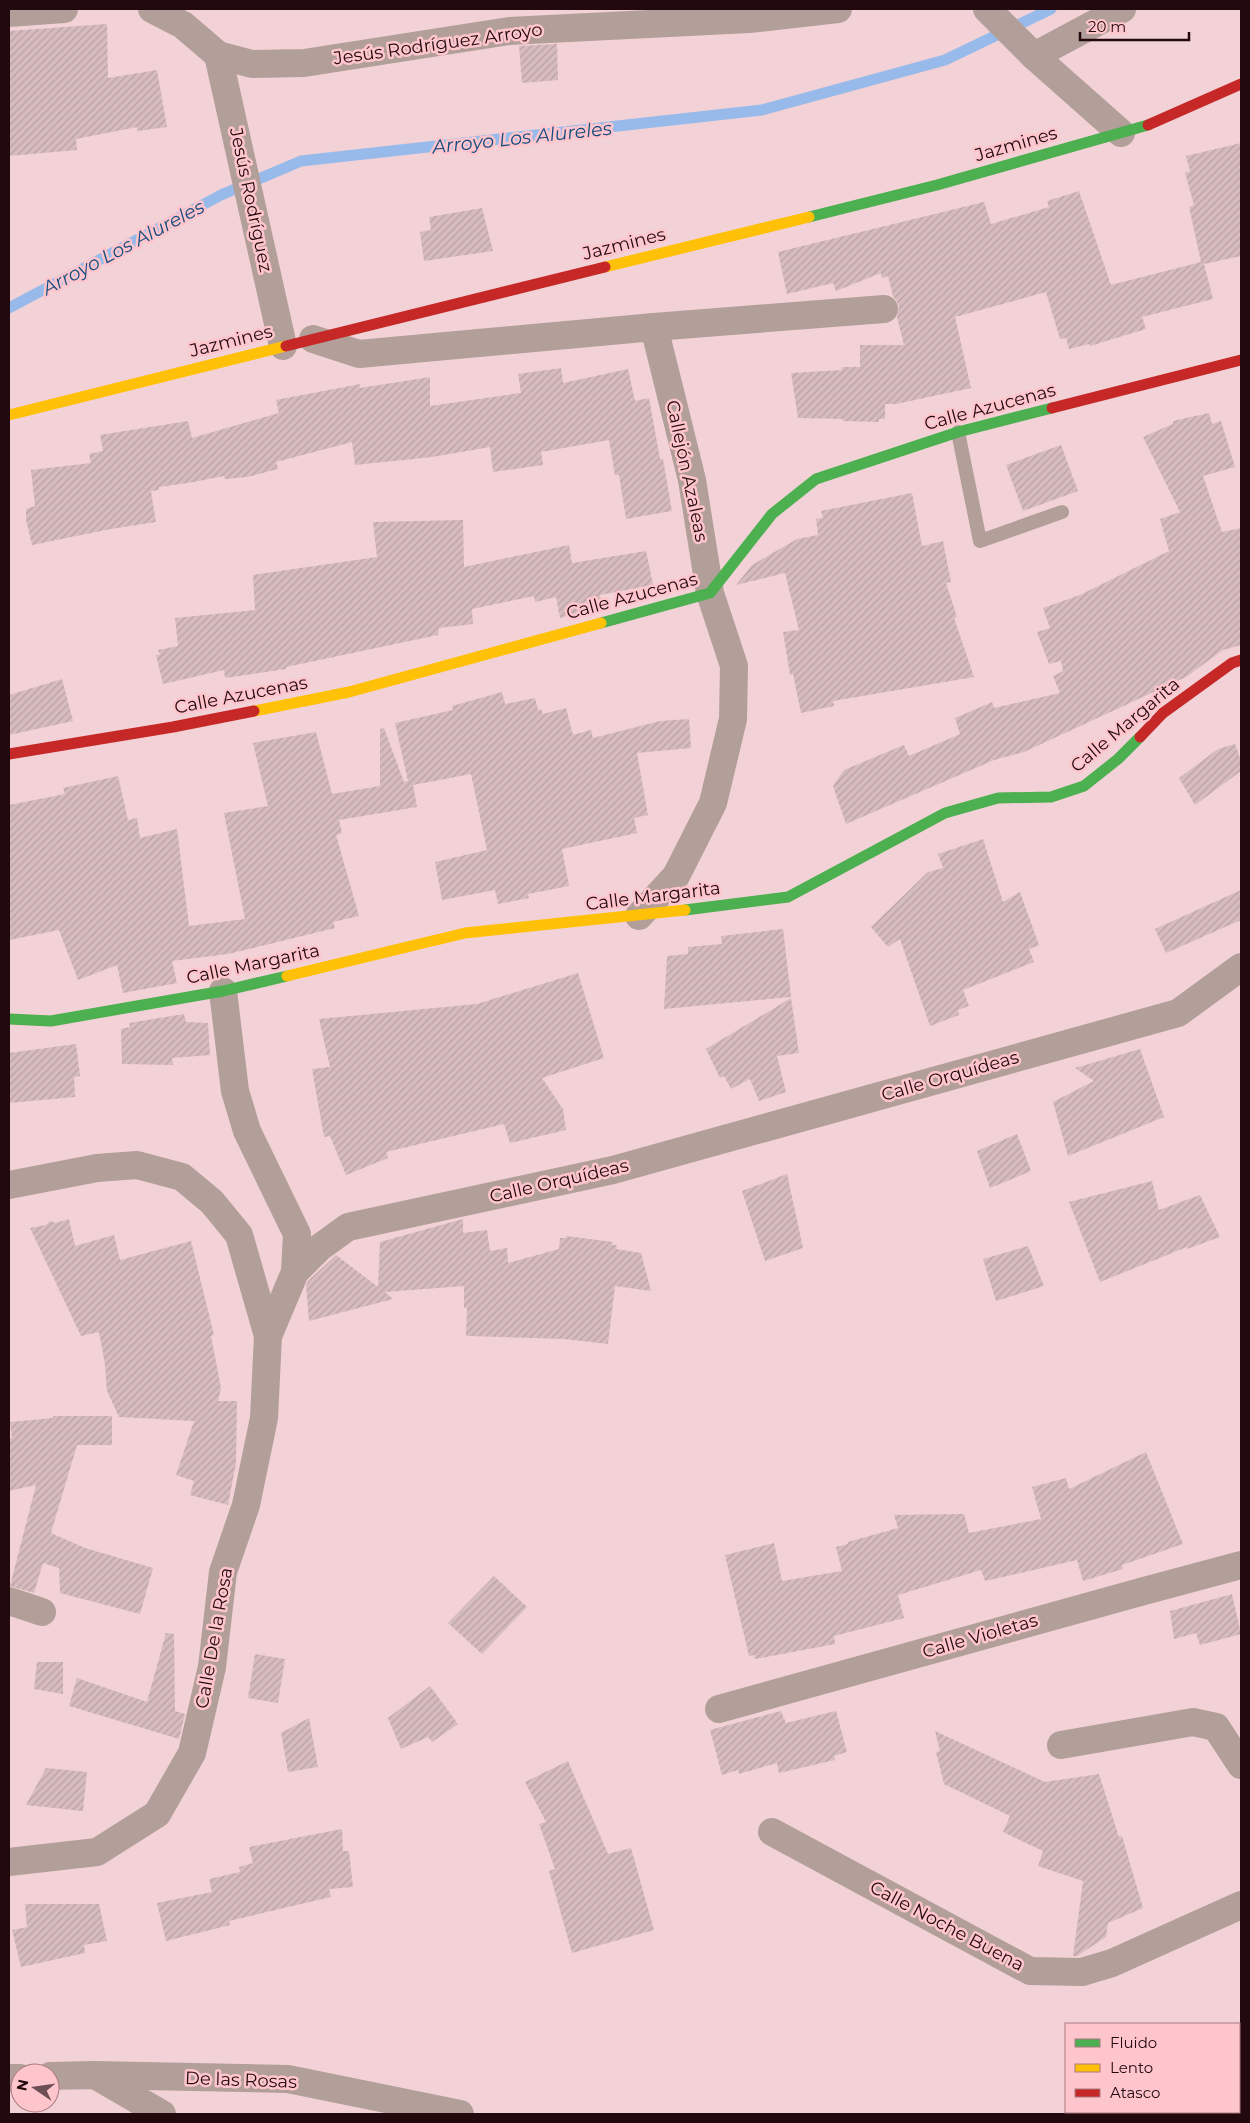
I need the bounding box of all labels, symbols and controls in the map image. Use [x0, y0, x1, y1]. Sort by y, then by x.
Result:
scale bar [1080, 10, 1189, 42]
text: 20 m [1088, 17, 1126, 36]
street label: Jesús Rodríguez Arroyo [331, 18, 544, 70]
water label: Arroyo Los Alureles [430, 117, 613, 158]
street label: Jazmines [971, 122, 1060, 167]
street label: Jesús Rodríguez [225, 125, 277, 274]
water label: Arroyo Los Alureles [37, 195, 208, 300]
street label: Jazmines [579, 223, 668, 265]
street label: Jazmines [186, 320, 275, 362]
street label: Calle Azucenas [922, 379, 1058, 435]
street label: Callejón Azaleas [661, 398, 713, 544]
street label: Calle Azucenas [564, 568, 700, 624]
street label: Calle Azucenas [173, 671, 310, 719]
street label: Calle Margarita [1066, 673, 1184, 777]
street label: Calle Margarita [584, 877, 722, 915]
street label: Calle Margarita [184, 939, 322, 989]
street label: Calle Orquídeas [879, 1046, 1021, 1106]
street label: Calle Orquídeas [487, 1154, 631, 1208]
street label: Calle De la Rosa [191, 1566, 237, 1710]
street label: Calle Violetas [920, 1609, 1040, 1663]
street label: Calle Noche Buena [866, 1876, 1028, 1976]
legend [1065, 2023, 1240, 2113]
text: Fluido [1110, 2033, 1157, 2052]
text: Lento [1110, 2058, 1153, 2077]
north arrow [10, 2063, 60, 2113]
street label: De las Rosas [185, 2067, 298, 2093]
text: N [12, 2078, 32, 2093]
text: Atasco [1110, 2083, 1160, 2102]

